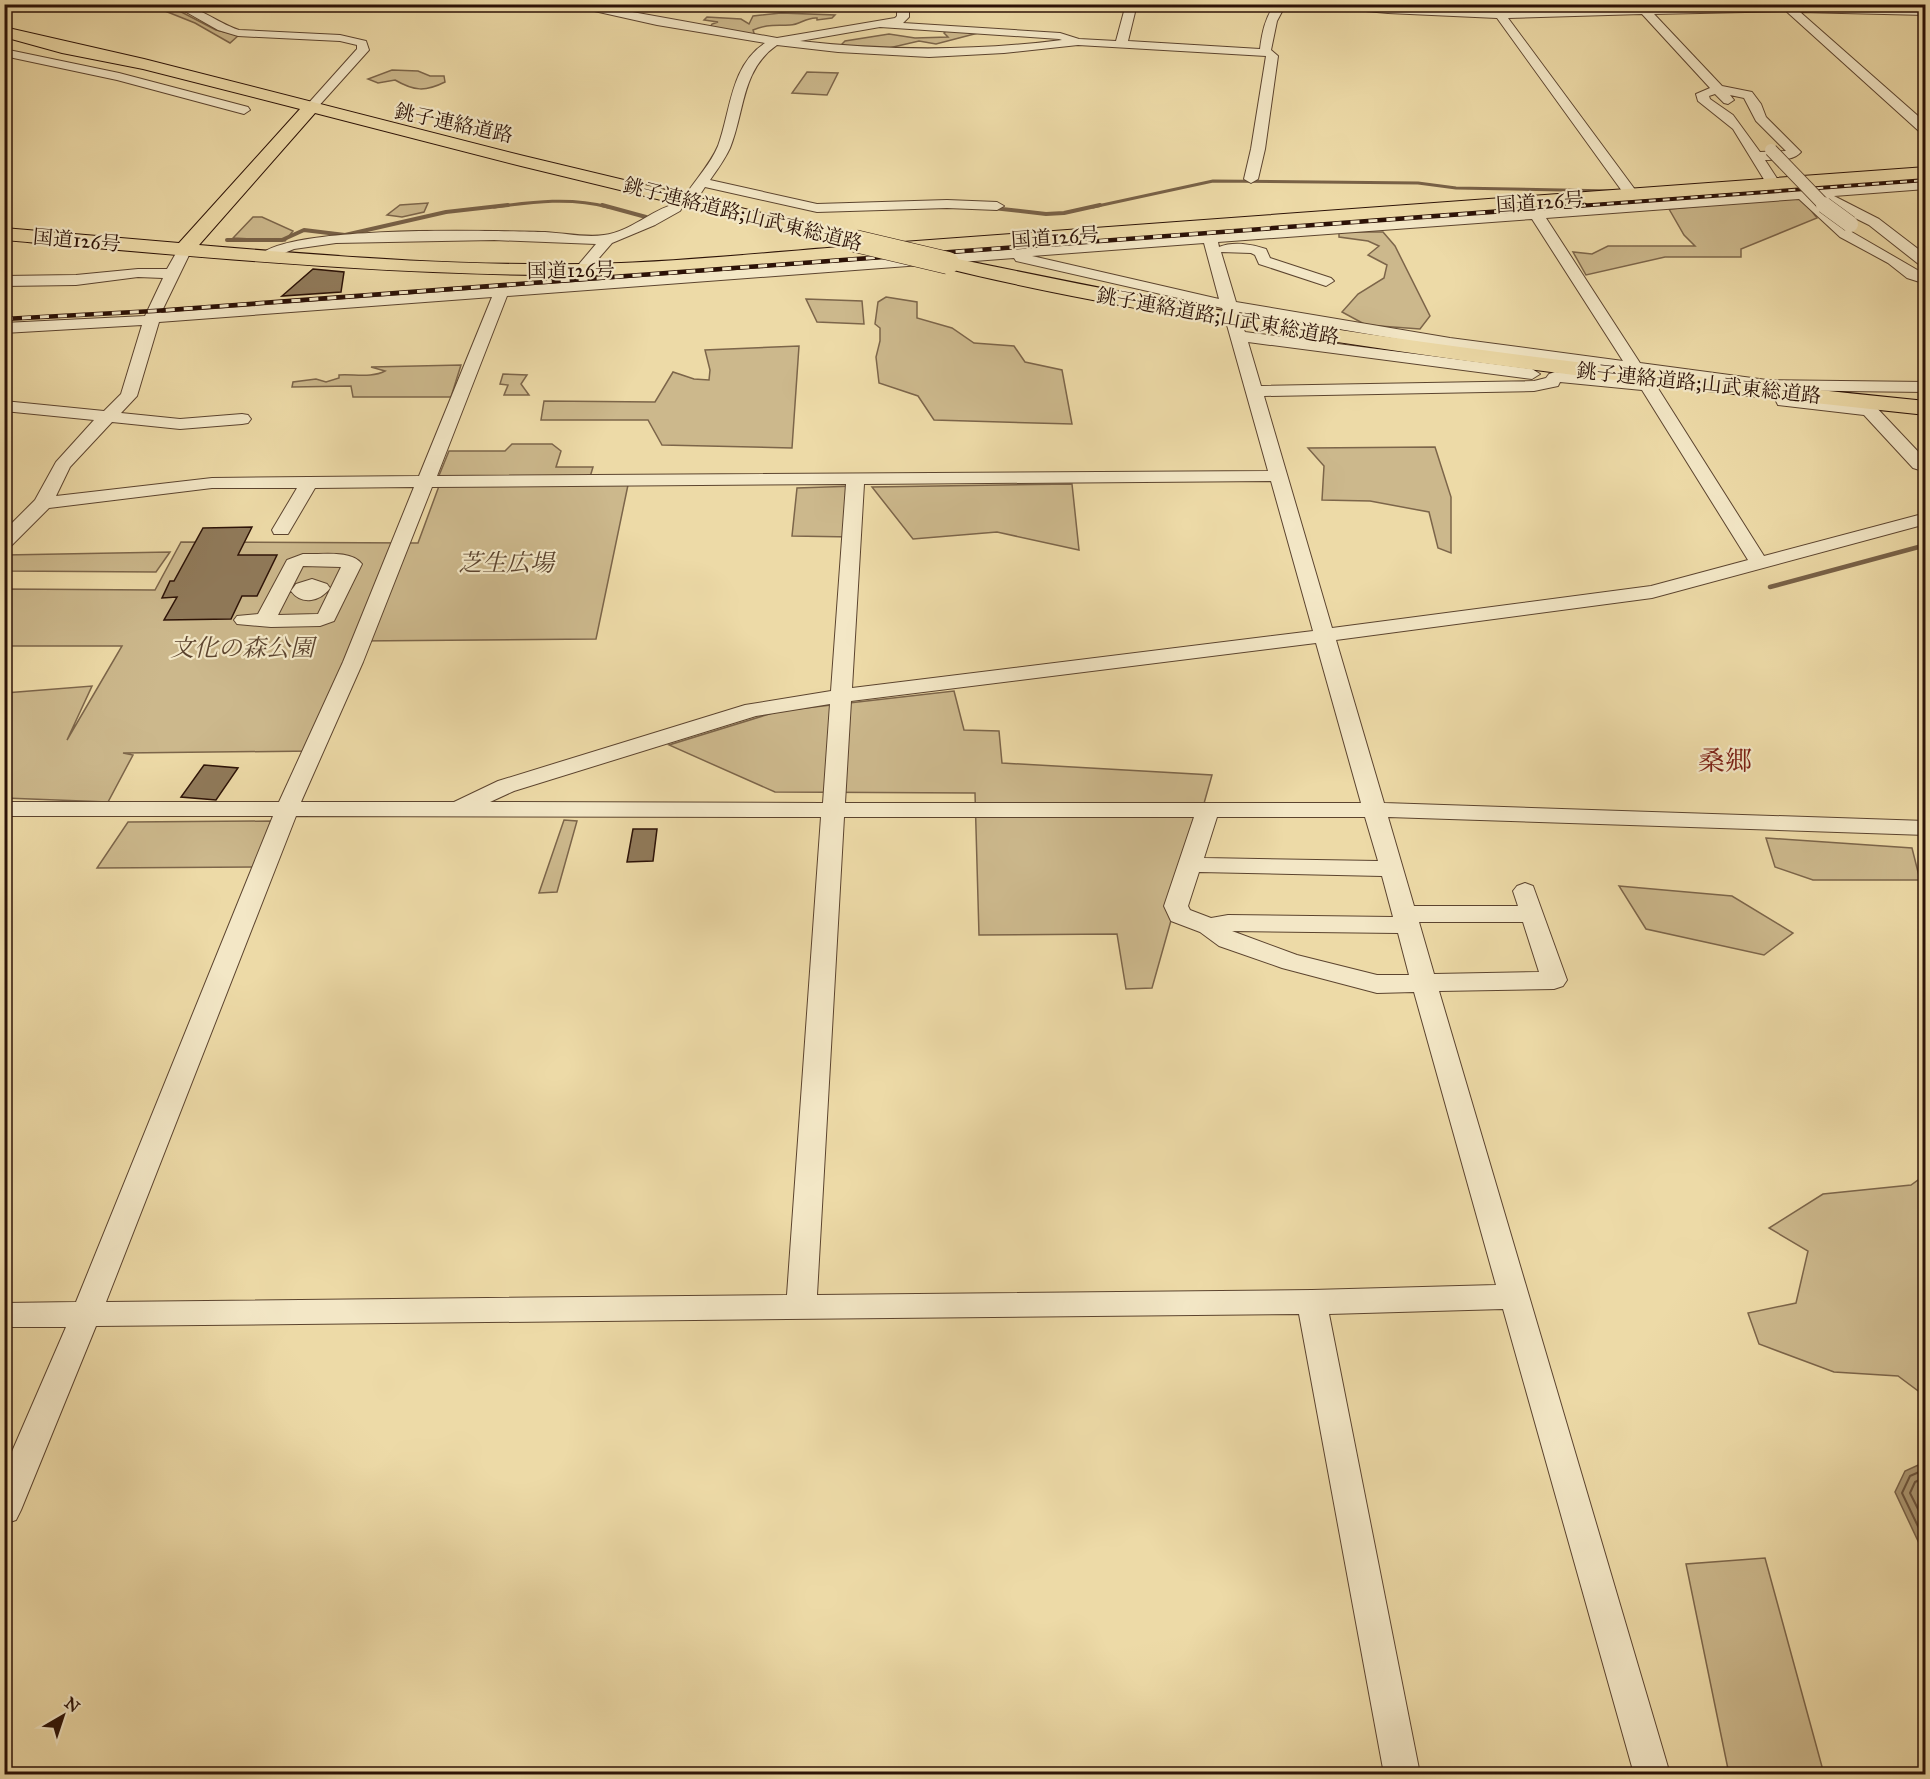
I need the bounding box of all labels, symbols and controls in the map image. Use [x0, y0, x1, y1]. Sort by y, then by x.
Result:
street label: 銚子連絡道路 [393, 99, 515, 147]
street label: 銚子連絡道路;山武東総道路 [621, 173, 865, 255]
street label: 国道126号 [1495, 187, 1585, 217]
street label: 国道126号 [1010, 222, 1100, 252]
street label: 国道126号 [32, 224, 122, 256]
street label: 国道126号 [527, 257, 615, 283]
street label: 銚子連絡道路;山武東総道路 [1095, 283, 1341, 349]
street label: 銚子連絡道路;山武東総道路 [1576, 358, 1822, 408]
park label: 芝生広場 [458, 548, 556, 578]
park label: 文化の森公園 [170, 633, 318, 663]
district label: 桑郷 [1698, 744, 1752, 777]
north arrow [33, 1686, 93, 1746]
text: N [61, 1693, 84, 1717]

